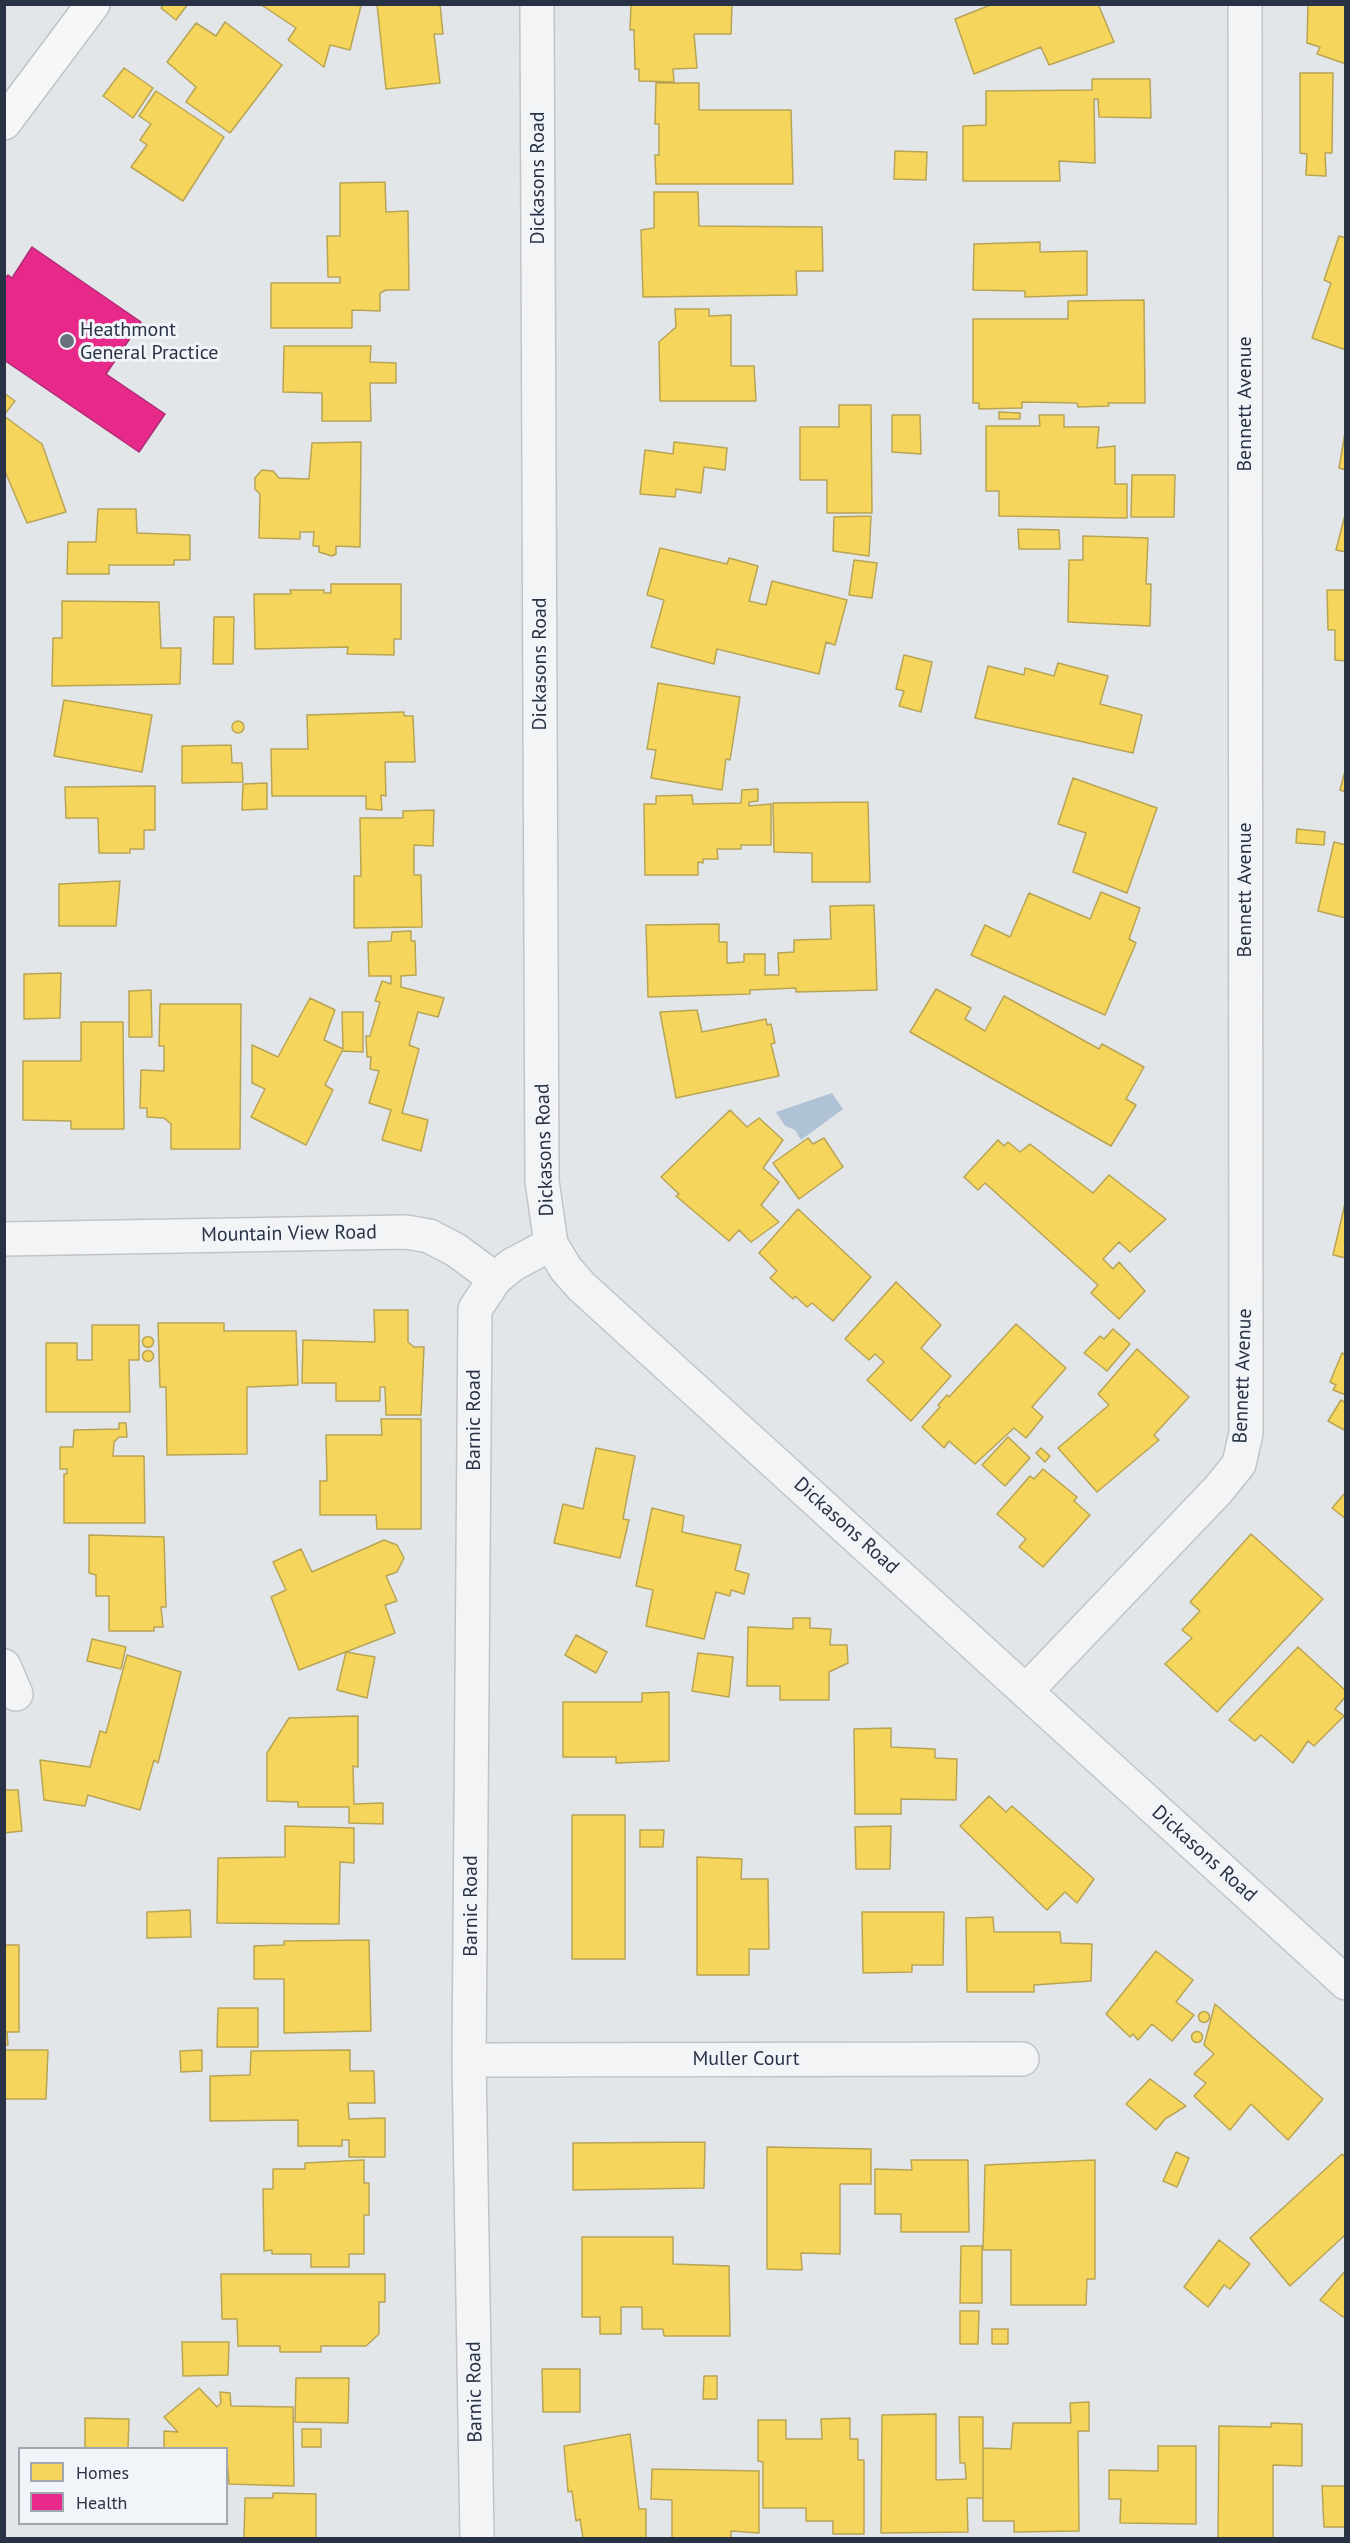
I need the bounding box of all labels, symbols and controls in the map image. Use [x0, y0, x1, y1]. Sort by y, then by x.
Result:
street label: Dickasons Road [526, 111, 550, 245]
place label: Heathmont General Practice [80, 318, 218, 365]
marker: Heathmont General Practice [58, 332, 76, 350]
street label: Bennett Avenue [1233, 336, 1257, 472]
street label: Dickasons Road [528, 597, 552, 731]
street label: Bennett Avenue [1233, 822, 1257, 958]
street label: Dickasons Road [531, 1083, 559, 1217]
street label: Mountain View Road [201, 1220, 377, 1248]
street label: Bennett Avenue [1229, 1308, 1257, 1444]
street label: Barnic Road [462, 1369, 486, 1471]
street label: Dickasons Road [788, 1473, 904, 1579]
street label: Dickasons Road [1146, 1801, 1262, 1907]
street label: Barnic Road [459, 1855, 483, 1957]
street label: Muller Court [693, 2047, 799, 2071]
street label: Barnic Road [462, 2341, 488, 2443]
legend [18, 2447, 228, 2525]
text: Homes [76, 2461, 129, 2484]
text: Health [76, 2491, 127, 2514]

